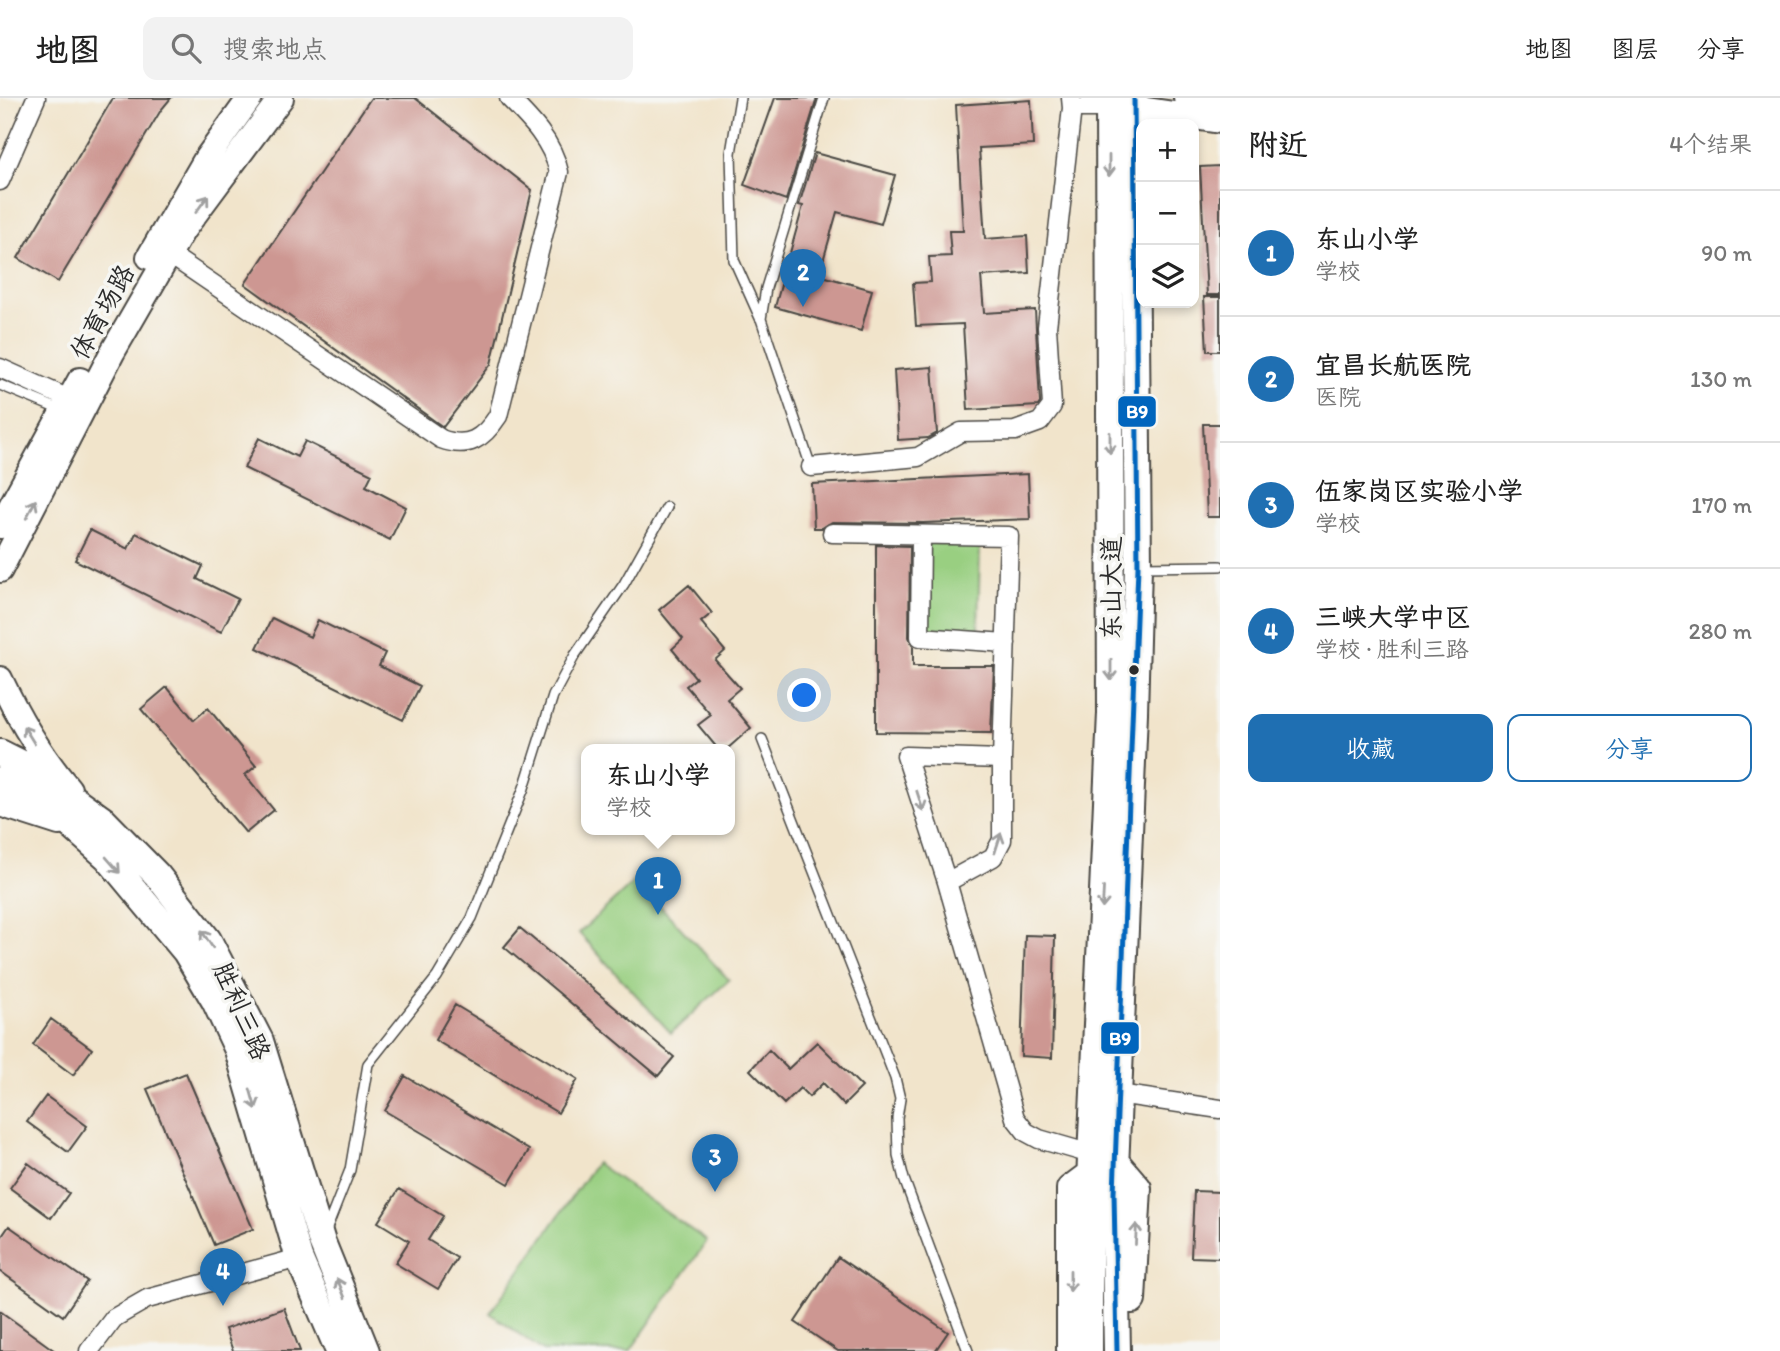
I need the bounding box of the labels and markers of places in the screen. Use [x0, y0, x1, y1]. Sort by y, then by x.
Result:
pin: 2 [780, 249, 826, 307]
unlabelled marker [1127, 663, 1141, 677]
pin: 1 [635, 857, 681, 915]
pin: 3 [692, 1134, 738, 1192]
pin: 4 [200, 1248, 246, 1306]

